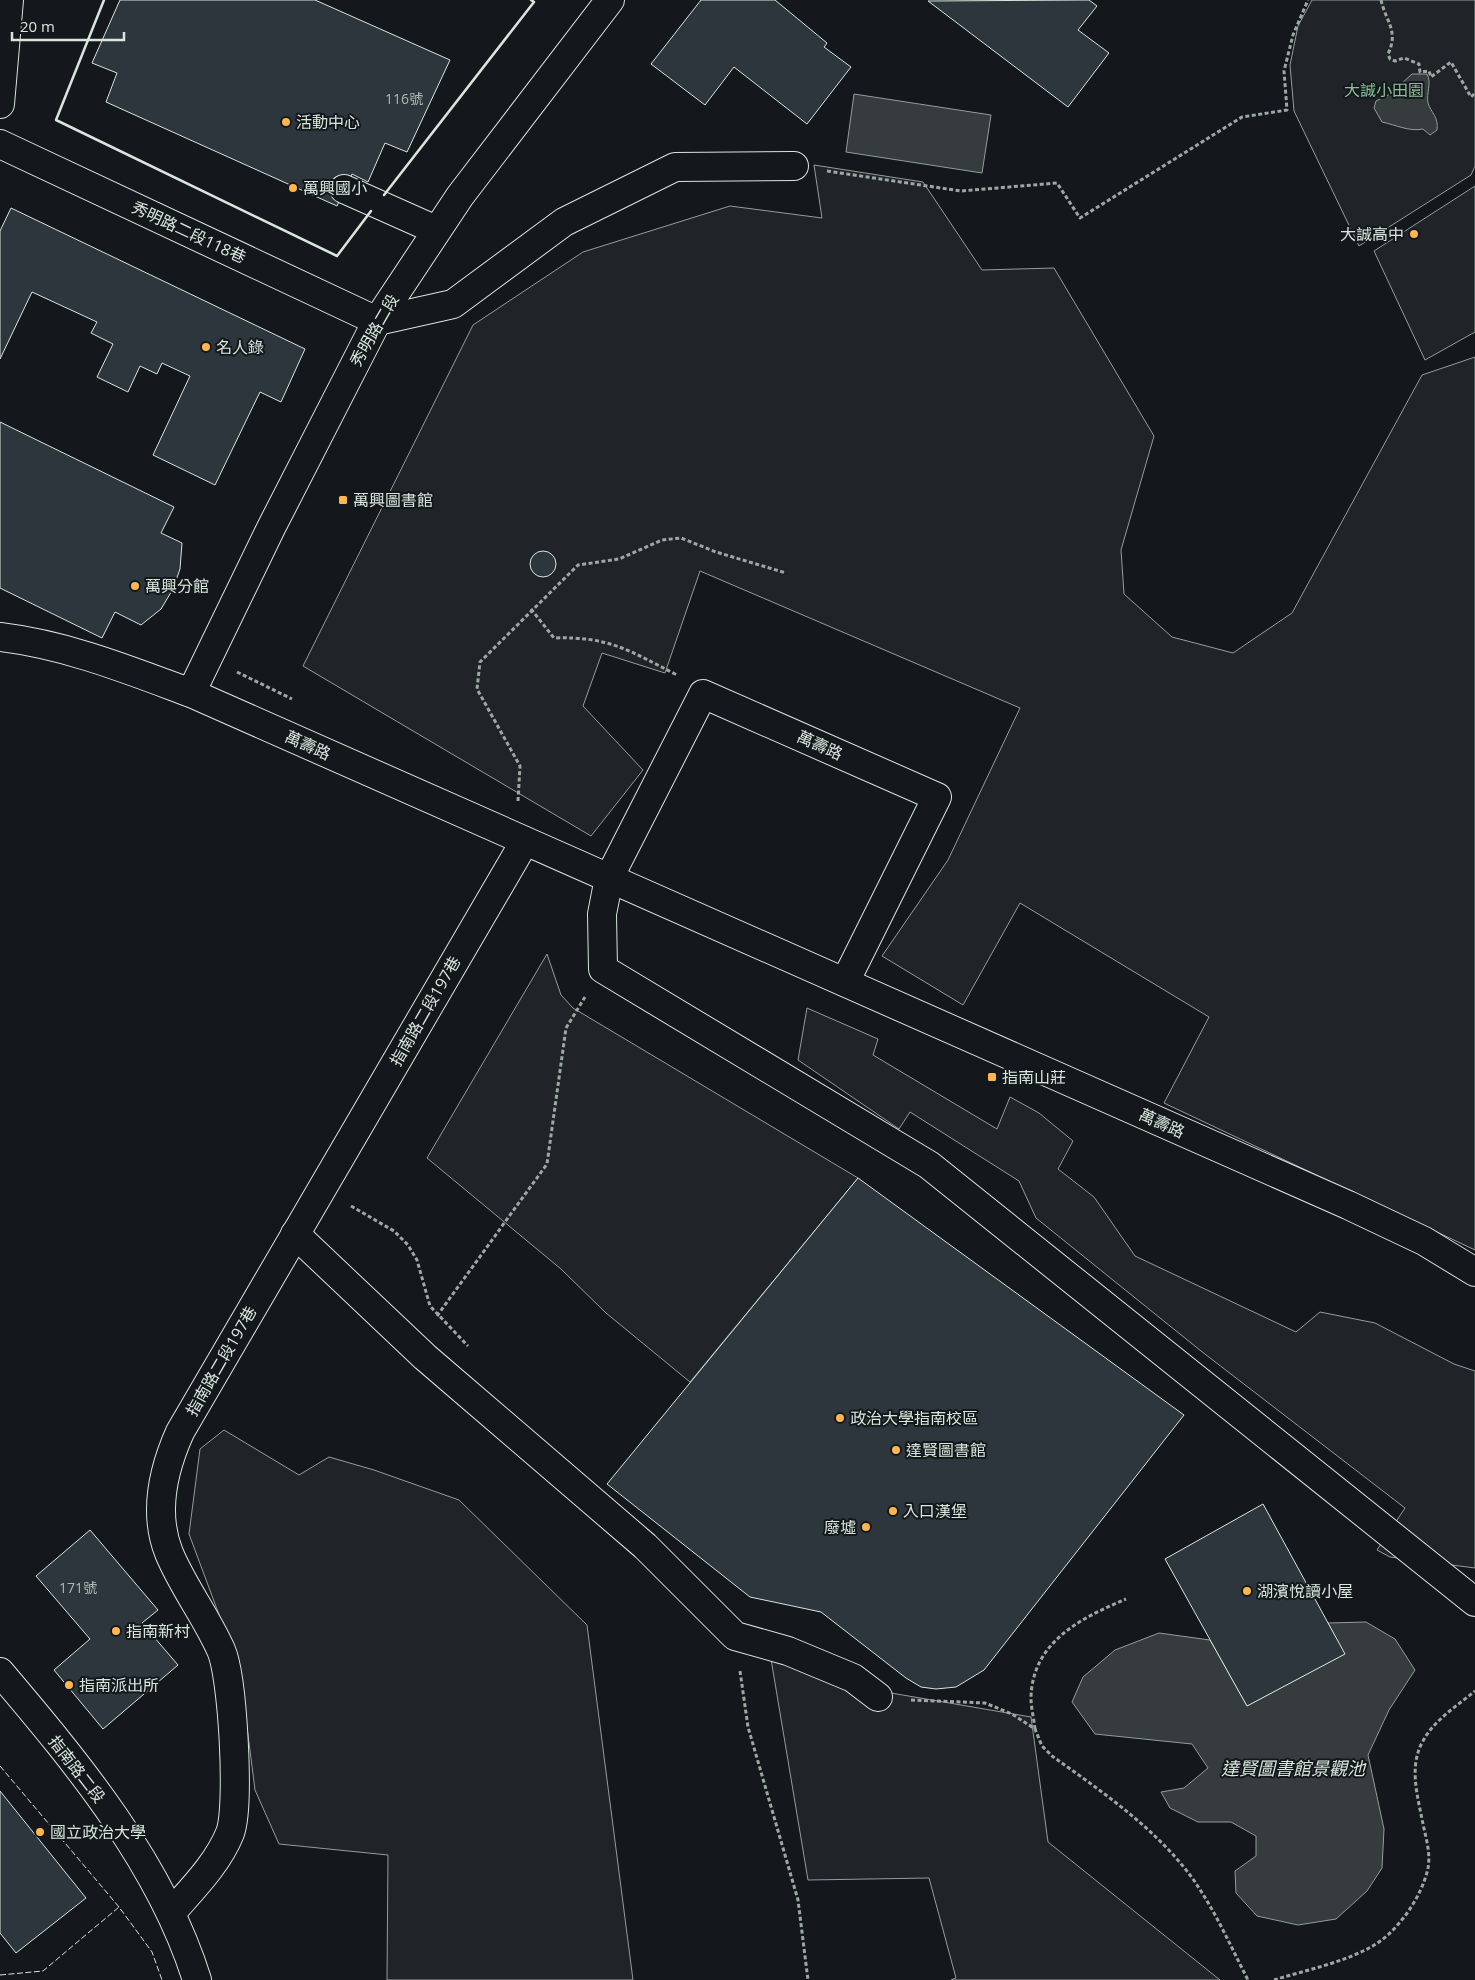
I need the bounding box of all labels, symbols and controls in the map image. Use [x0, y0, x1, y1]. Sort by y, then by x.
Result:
scale bar [12, 10, 125, 42]
text: 20 m [20, 16, 55, 36]
park label: 大誠小田園 [1344, 79, 1424, 101]
house number: 116號 [385, 89, 423, 108]
place label: 活動中心 [296, 111, 360, 133]
marker: 活動中心 [280, 116, 292, 128]
place label: 萬興國小 [303, 177, 367, 199]
marker: 萬興國小 [287, 182, 299, 194]
street label: 秀明路二段118巷 [128, 196, 250, 268]
place label: 大誠高中 [1340, 223, 1404, 245]
marker: 大誠高中 [1408, 228, 1420, 240]
street label: 秀明路二段 [344, 290, 404, 370]
place label: 名人錄 [216, 336, 264, 358]
marker: 名人錄 [200, 341, 212, 353]
place label: 萬興圖書館 [353, 489, 433, 511]
marker: 萬興圖書館 [337, 494, 349, 506]
place label: 萬興分館 [145, 575, 209, 597]
marker: 萬興分館 [129, 580, 141, 592]
street label: 萬壽路 [282, 725, 334, 765]
street label: 萬壽路 [794, 725, 846, 765]
street label: 指南路二段197巷 [385, 952, 465, 1070]
place label: 指南山莊 [1002, 1066, 1066, 1088]
marker: 指南山莊 [986, 1071, 998, 1083]
street label: 萬壽路 [1136, 1103, 1188, 1143]
street label: 指南路二段197巷 [181, 1302, 261, 1420]
place label: 政治大學指南校區 [850, 1407, 978, 1429]
marker: 政治大學指南校區 [834, 1412, 846, 1424]
place label: 達賢圖書館 [906, 1439, 986, 1461]
marker: 達賢圖書館 [890, 1444, 902, 1456]
place label: 入口漢堡 [903, 1500, 967, 1522]
marker: 入口漢堡 [887, 1505, 899, 1517]
place label: 廢墟 [824, 1516, 856, 1538]
marker: 廢墟 [860, 1521, 872, 1533]
house number: 171號 [59, 1578, 97, 1597]
place label: 湖濱悅讀小屋 [1257, 1580, 1353, 1602]
marker: 湖濱悅讀小屋 [1241, 1585, 1253, 1597]
place label: 指南新村 [126, 1620, 190, 1642]
marker: 指南新村 [110, 1625, 122, 1637]
place label: 指南派出所 [79, 1674, 159, 1696]
marker: 指南派出所 [63, 1679, 75, 1691]
street label: 指南路二段 [44, 1731, 110, 1807]
water label: 達賢圖書館景觀池 [1221, 1756, 1367, 1780]
place label: 國立政治大學 [50, 1821, 146, 1843]
marker: 國立政治大學 [34, 1826, 46, 1838]

